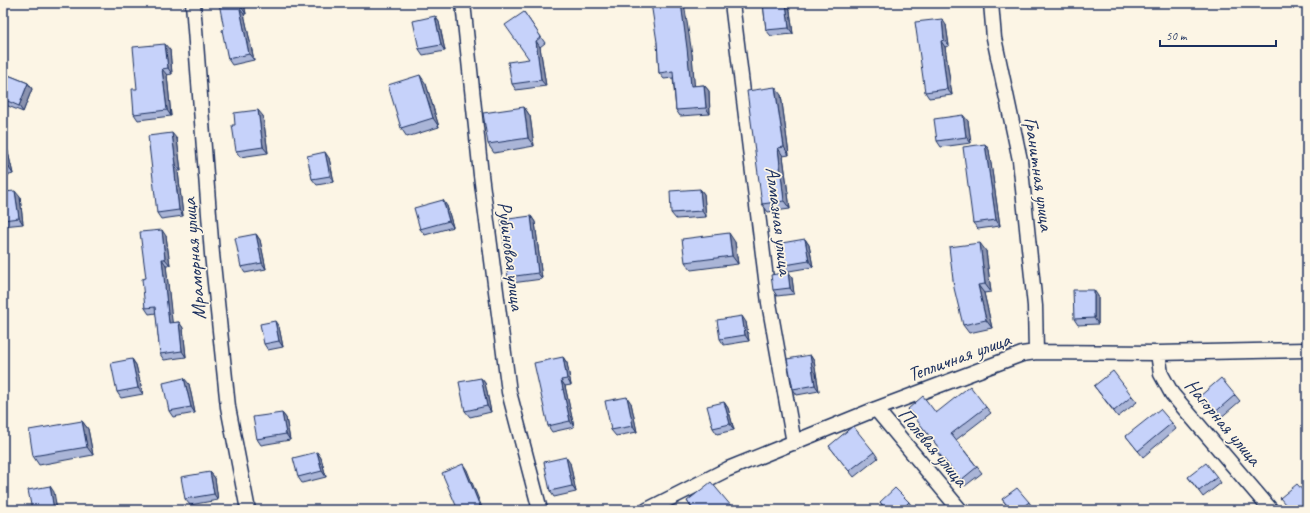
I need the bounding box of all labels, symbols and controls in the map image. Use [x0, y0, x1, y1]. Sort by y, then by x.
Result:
scale bar [1160, 22, 1276, 48]
text: 50 m [1166, 28, 1188, 44]
street label: Гранитная улица [1019, 115, 1060, 234]
street label: Алмазная улица [760, 166, 798, 278]
street label: Мраморная улица [176, 196, 212, 321]
street label: Рубиновая улица [492, 200, 530, 314]
street label: Тепличная улица [904, 326, 1015, 387]
street label: Нагорная улица [1179, 373, 1268, 472]
street label: Полевая улица [893, 402, 974, 493]

